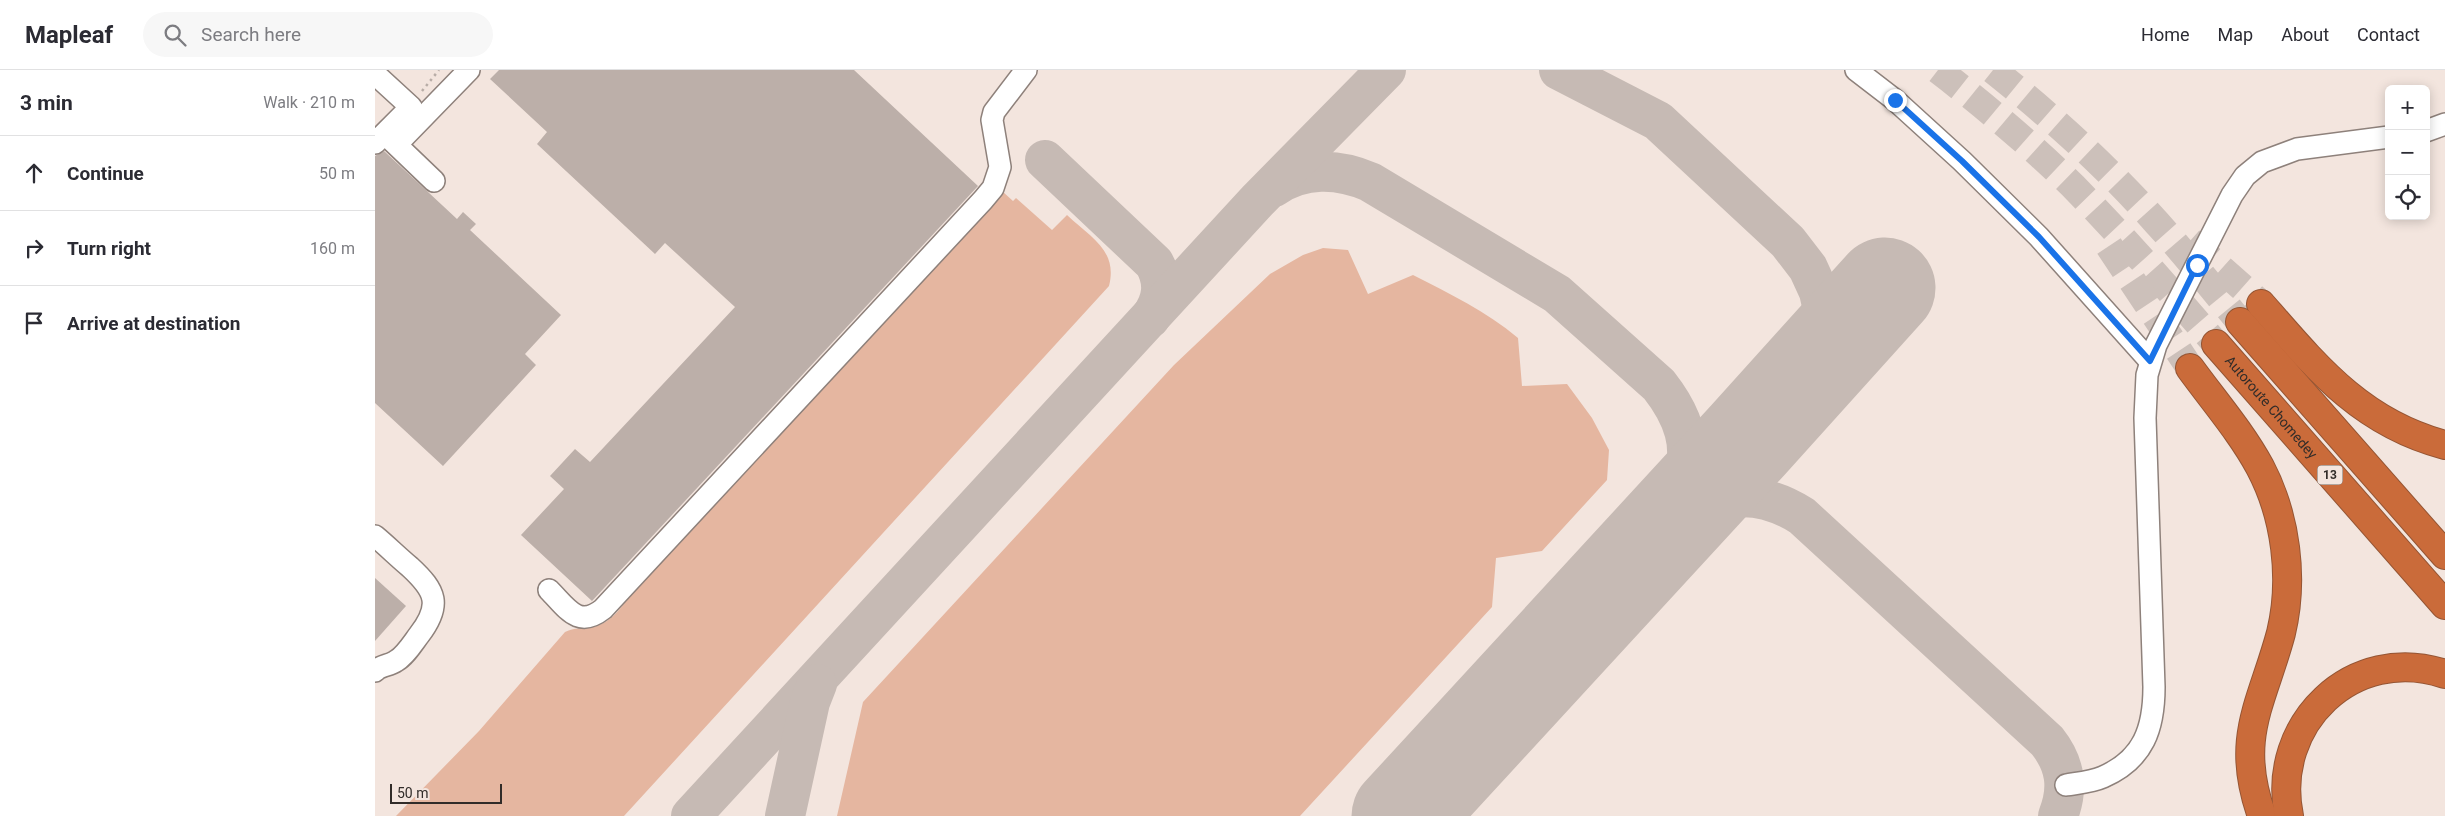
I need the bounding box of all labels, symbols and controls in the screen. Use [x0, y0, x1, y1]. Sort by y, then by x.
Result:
search box [143, 12, 493, 57]
text: Mapleaf [25, 21, 113, 49]
icon: search [161, 21, 189, 49]
text: Search here [201, 23, 301, 46]
text: Home [2141, 24, 2190, 45]
text: Map [2218, 24, 2253, 45]
text: About [2281, 24, 2329, 45]
text: Contact [2357, 24, 2420, 45]
map controls [2385, 85, 2430, 220]
button: + [2385, 85, 2430, 130]
route end [1884, 89, 1907, 112]
text: 3 min [20, 91, 73, 115]
text: Walk · 210 m [263, 93, 355, 112]
button: − [2385, 130, 2430, 175]
icon: ahead [20, 159, 48, 187]
text: Continue [67, 162, 144, 185]
text: 50 m [319, 164, 355, 183]
button: locate [2385, 175, 2430, 220]
icon: right [20, 234, 48, 262]
text: Turn right [67, 237, 151, 260]
text: 160 m [310, 239, 355, 258]
route start [2186, 254, 2209, 277]
icon: arrive [20, 309, 48, 337]
text: Arrive at destination [67, 312, 240, 335]
street label: Autoroute Chomedey [2222, 352, 2321, 462]
road number: 13 [2317, 466, 2343, 484]
scale bar [390, 781, 503, 804]
text: 50 m [397, 785, 429, 801]

